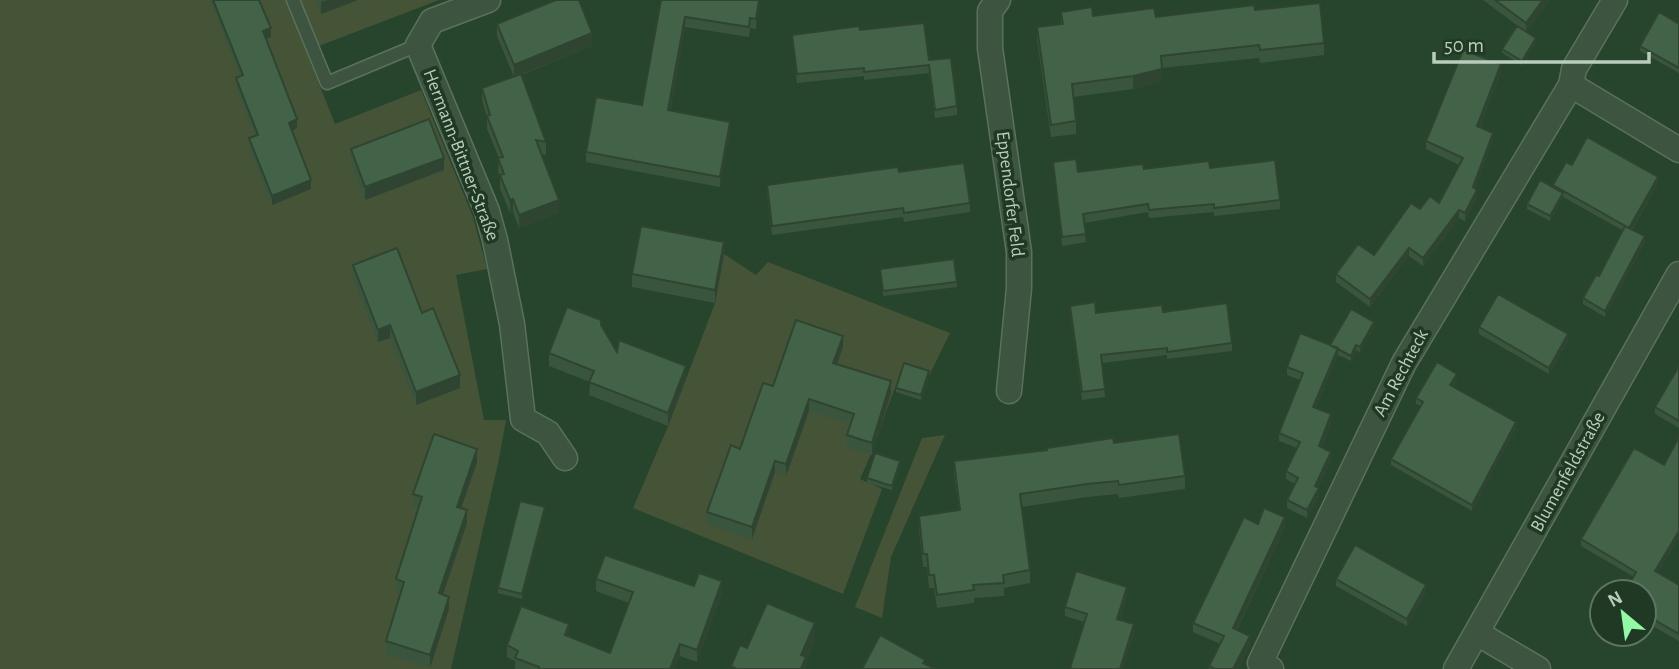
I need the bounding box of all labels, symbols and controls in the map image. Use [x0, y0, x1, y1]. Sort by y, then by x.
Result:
scale bar [1434, 21, 1649, 65]
text: 50 m [1444, 35, 1484, 56]
street label: Hermann-Bittner-Straße [420, 67, 502, 243]
street label: Eppendorfer Feld [993, 130, 1027, 258]
street label: Am Rechteck [1370, 326, 1432, 420]
street label: Blumenfeldstraße [1527, 409, 1609, 535]
north arrow [1588, 578, 1658, 648]
text: N [1605, 588, 1626, 611]

